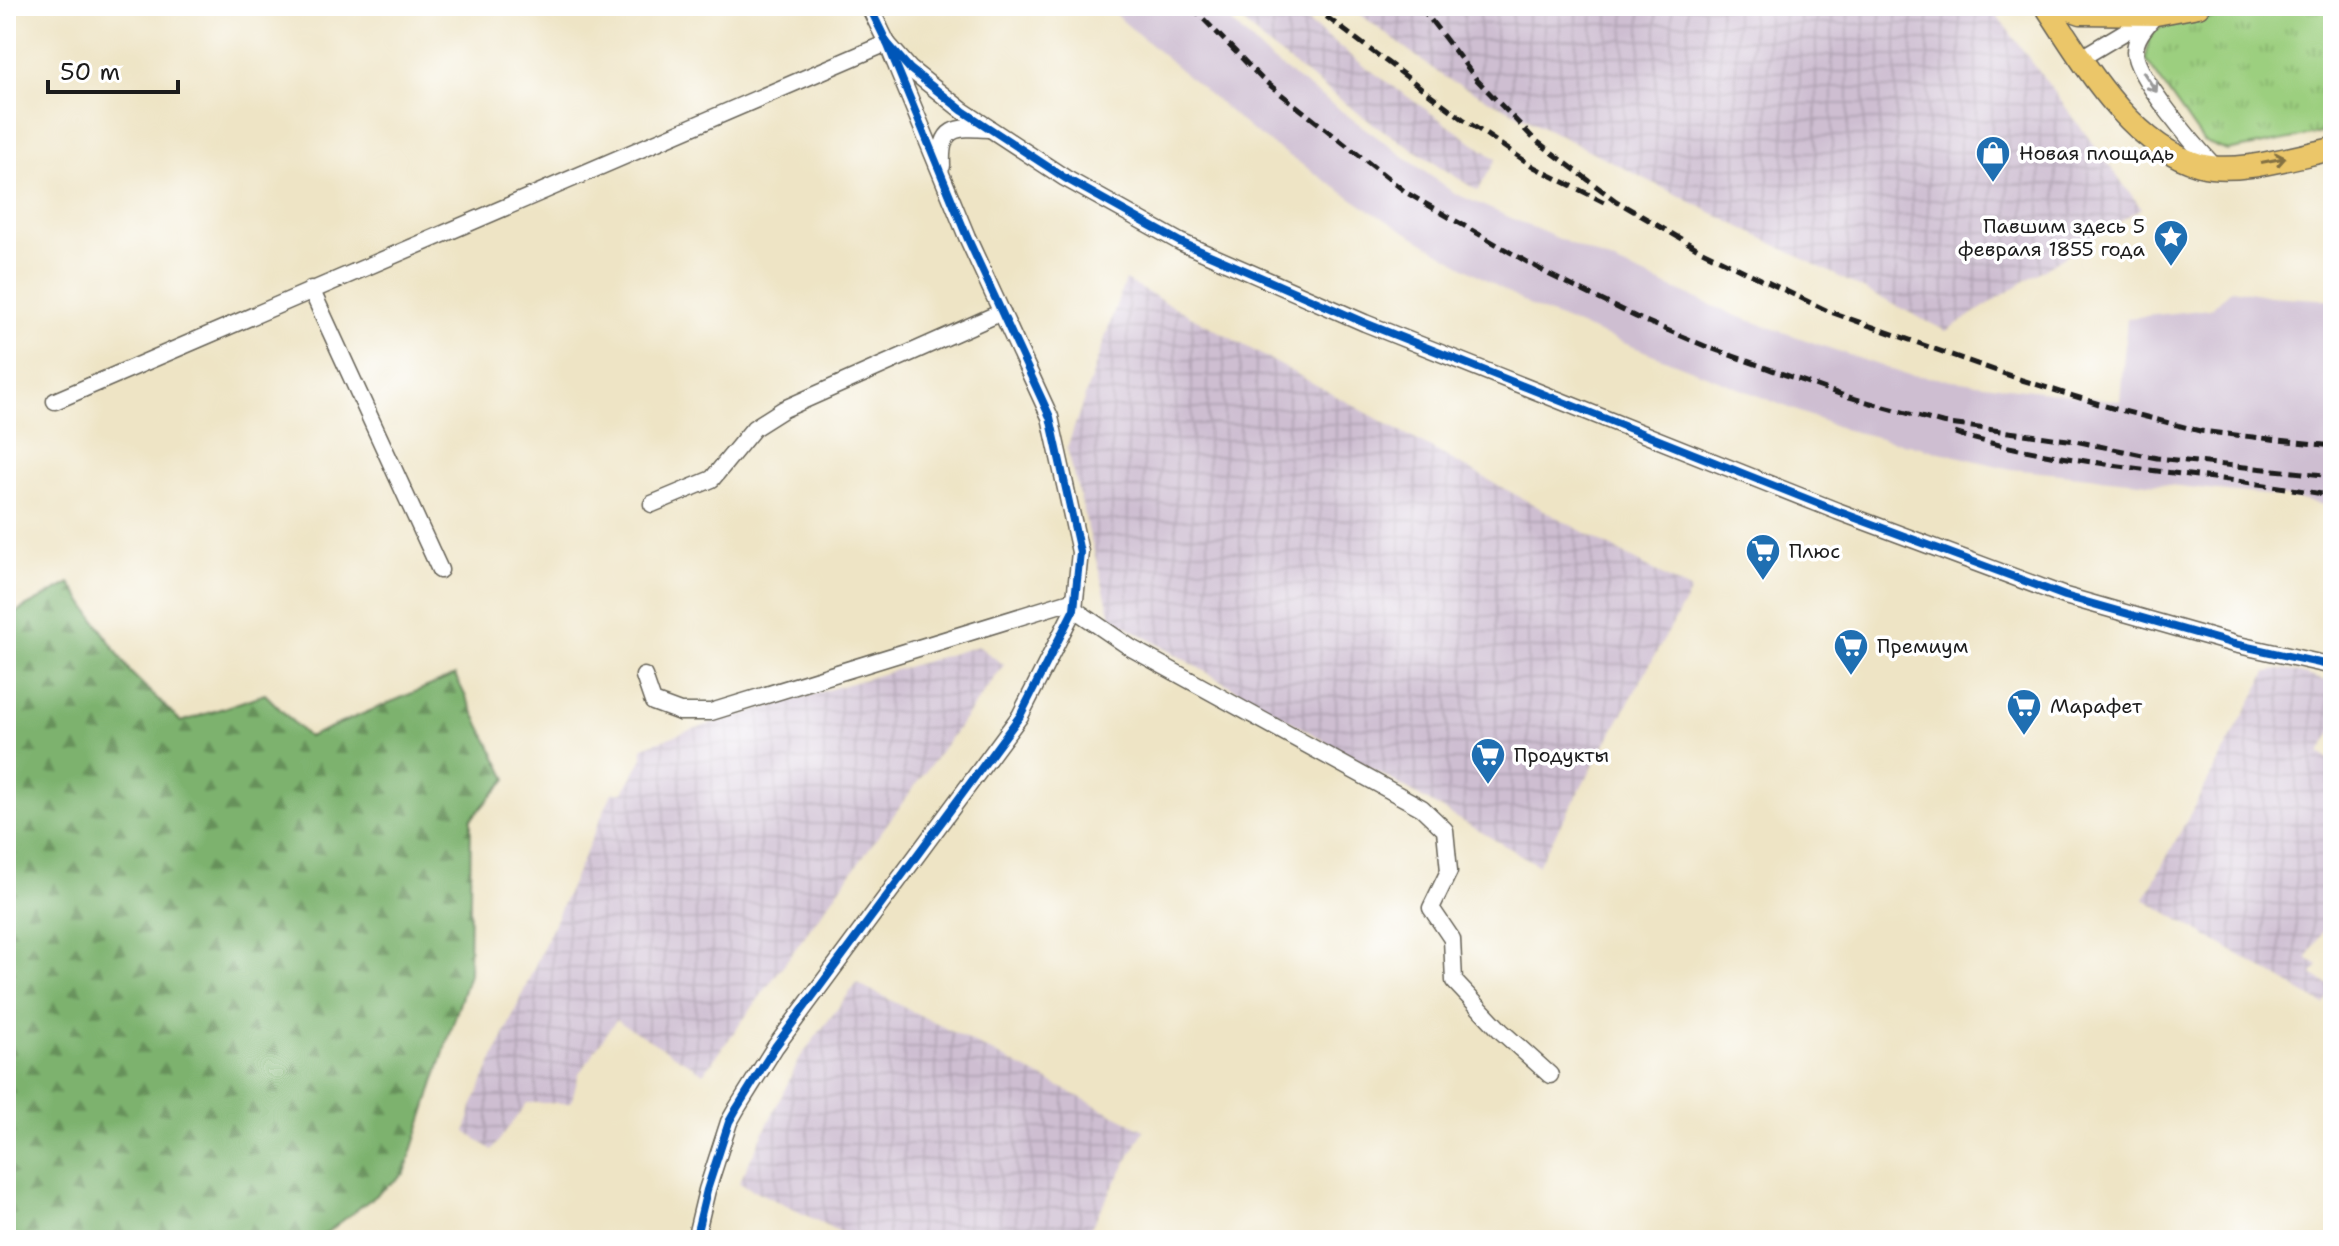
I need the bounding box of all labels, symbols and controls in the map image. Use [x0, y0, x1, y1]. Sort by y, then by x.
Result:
scale bar [48, 44, 178, 94]
text: 50 m [60, 56, 120, 88]
one-way arrow [2142, 70, 2158, 92]
shop icon: Новая площадь [1974, 134, 2012, 184]
place label: Новая площадь [2019, 140, 2174, 166]
one-way arrow [2260, 152, 2286, 167]
place label: Павшим здесь 5 февраля 1855 года [1958, 213, 2146, 262]
place icon: Павшим здесь 5 февраля 1855 года [2152, 218, 2190, 268]
supermarket icon: Плюс [1744, 532, 1782, 582]
place label: Плюс [1789, 538, 1840, 564]
supermarket icon: Премиум [1832, 627, 1870, 677]
place label: Премиум [1877, 633, 1968, 659]
supermarket icon: Марафет [2005, 687, 2043, 737]
place label: Марафет [2050, 693, 2143, 719]
supermarket icon: Продукты [1469, 736, 1507, 786]
place label: Продукты [1514, 742, 1609, 768]

